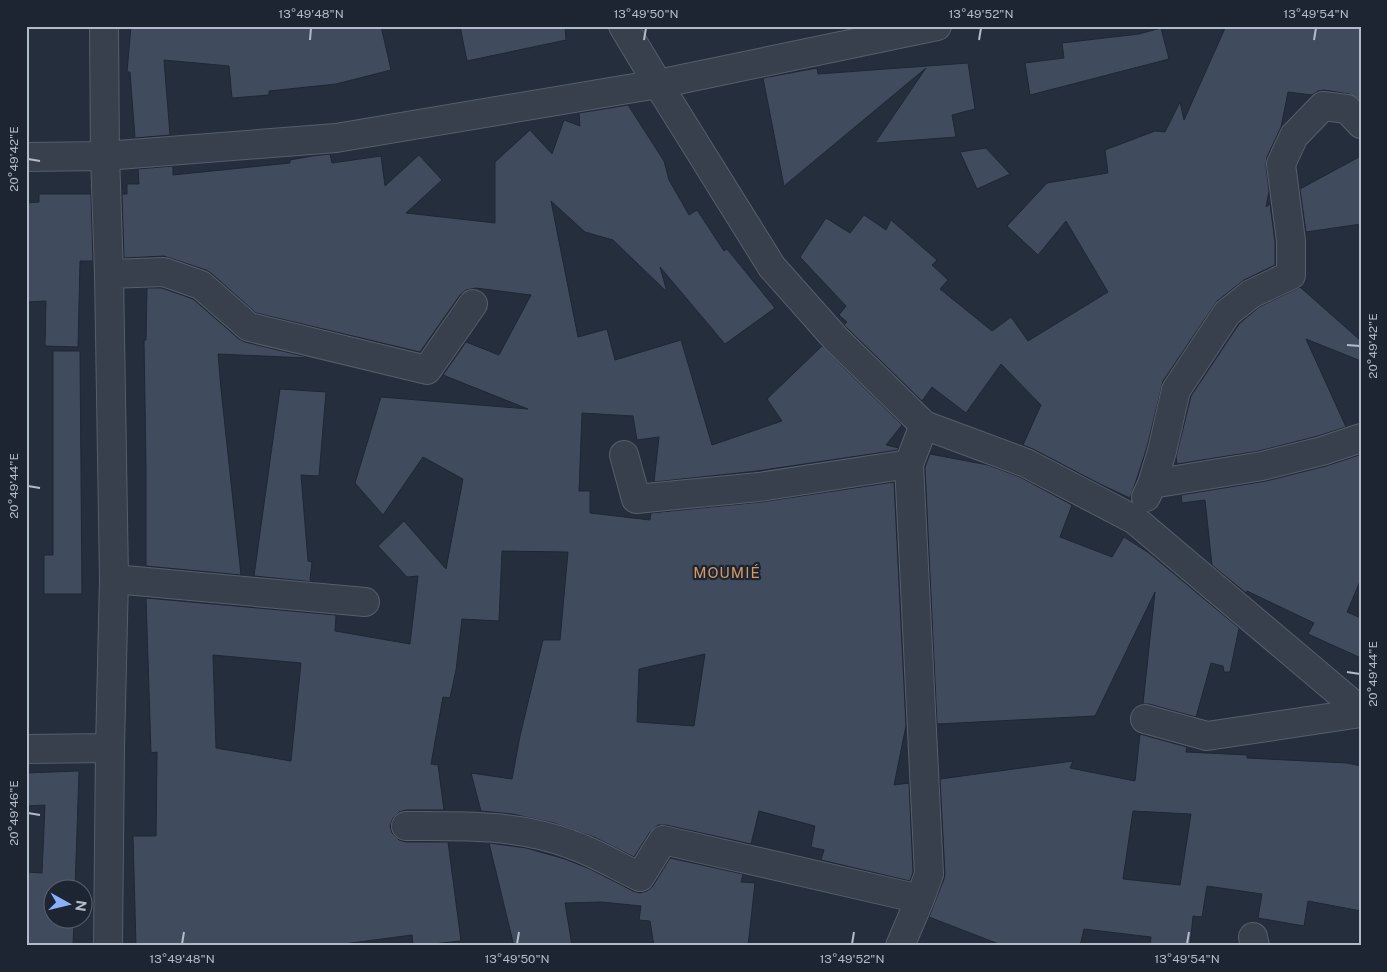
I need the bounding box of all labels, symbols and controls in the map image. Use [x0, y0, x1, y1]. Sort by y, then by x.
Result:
text: 13°49'48"N [278, 7, 344, 21]
text: 13°49'50"N [613, 7, 679, 21]
text: 13°49'52"N [948, 7, 1014, 21]
text: 13°49'54"N [1283, 7, 1349, 21]
text: 20°49'42"E [7, 126, 21, 192]
text: 20°49'42"E [1366, 313, 1380, 379]
text: 20°49'44"E [7, 453, 21, 519]
district label: MOUMIÉ [693, 564, 761, 581]
text: 20°49'44"E [1366, 641, 1380, 707]
text: 20°49'46"E [7, 780, 21, 846]
north arrow [42, 880, 92, 930]
text: N [72, 899, 90, 912]
text: 13°49'48"N [149, 952, 215, 966]
text: 13°49'50"N [484, 952, 550, 966]
text: 13°49'52"N [819, 952, 885, 966]
text: 13°49'54"N [1154, 952, 1220, 966]

